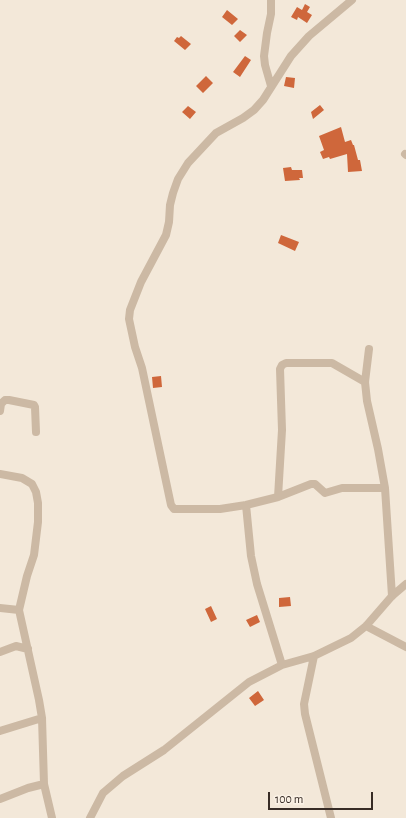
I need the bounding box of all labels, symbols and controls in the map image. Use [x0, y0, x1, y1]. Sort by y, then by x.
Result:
scale bar [270, 784, 375, 810]
text: 100 m [275, 793, 303, 805]

